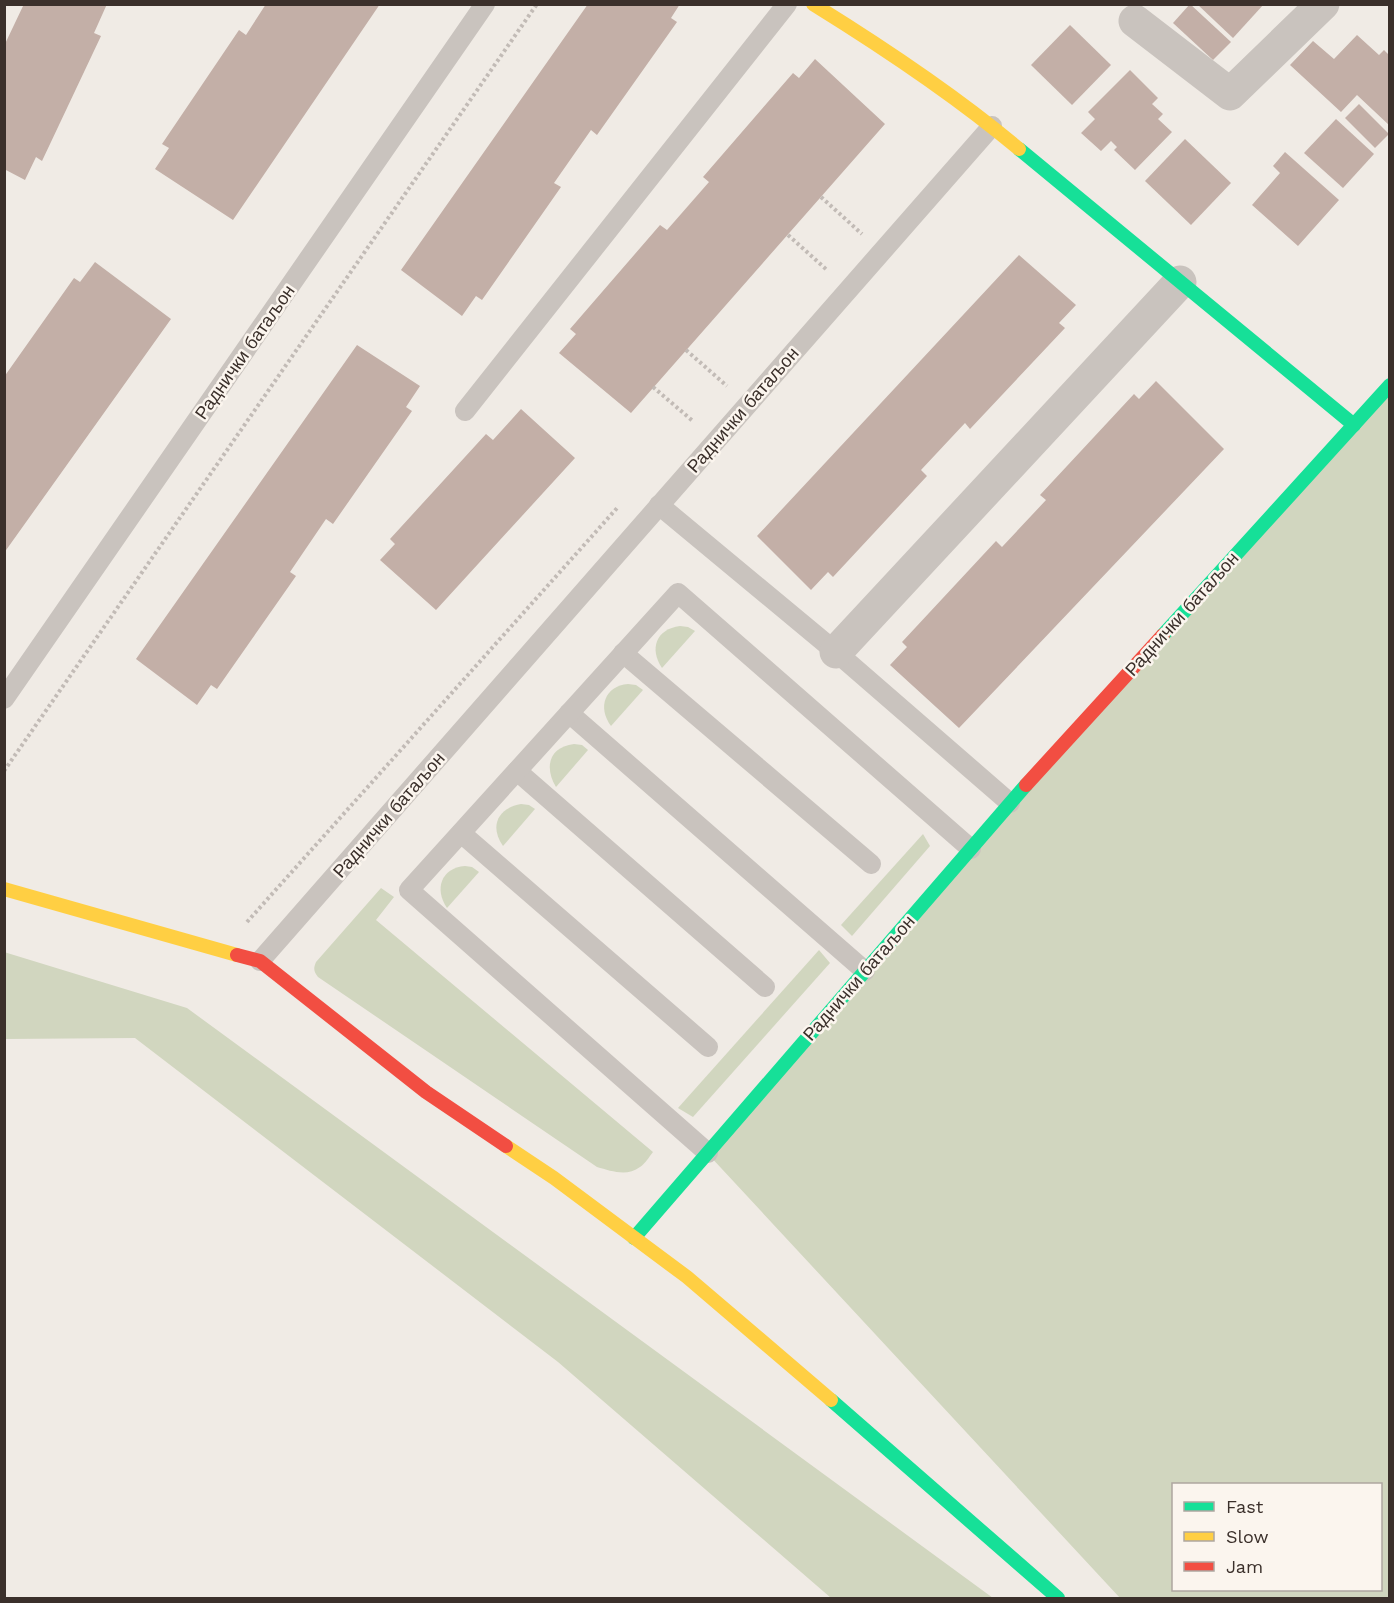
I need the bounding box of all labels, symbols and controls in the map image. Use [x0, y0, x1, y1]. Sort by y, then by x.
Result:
street label: Раднички батаљон [190, 280, 299, 423]
street label: Раднички батаљон [682, 343, 803, 477]
street label: Раднички батаљон [1121, 547, 1243, 680]
street label: Раднички батаљон [328, 748, 449, 882]
street label: Раднички батаљон [798, 911, 919, 1045]
legend [1172, 1483, 1382, 1591]
text: Fast [1226, 1496, 1264, 1517]
text: Slow [1226, 1526, 1269, 1547]
text: Jam [1226, 1556, 1263, 1577]

